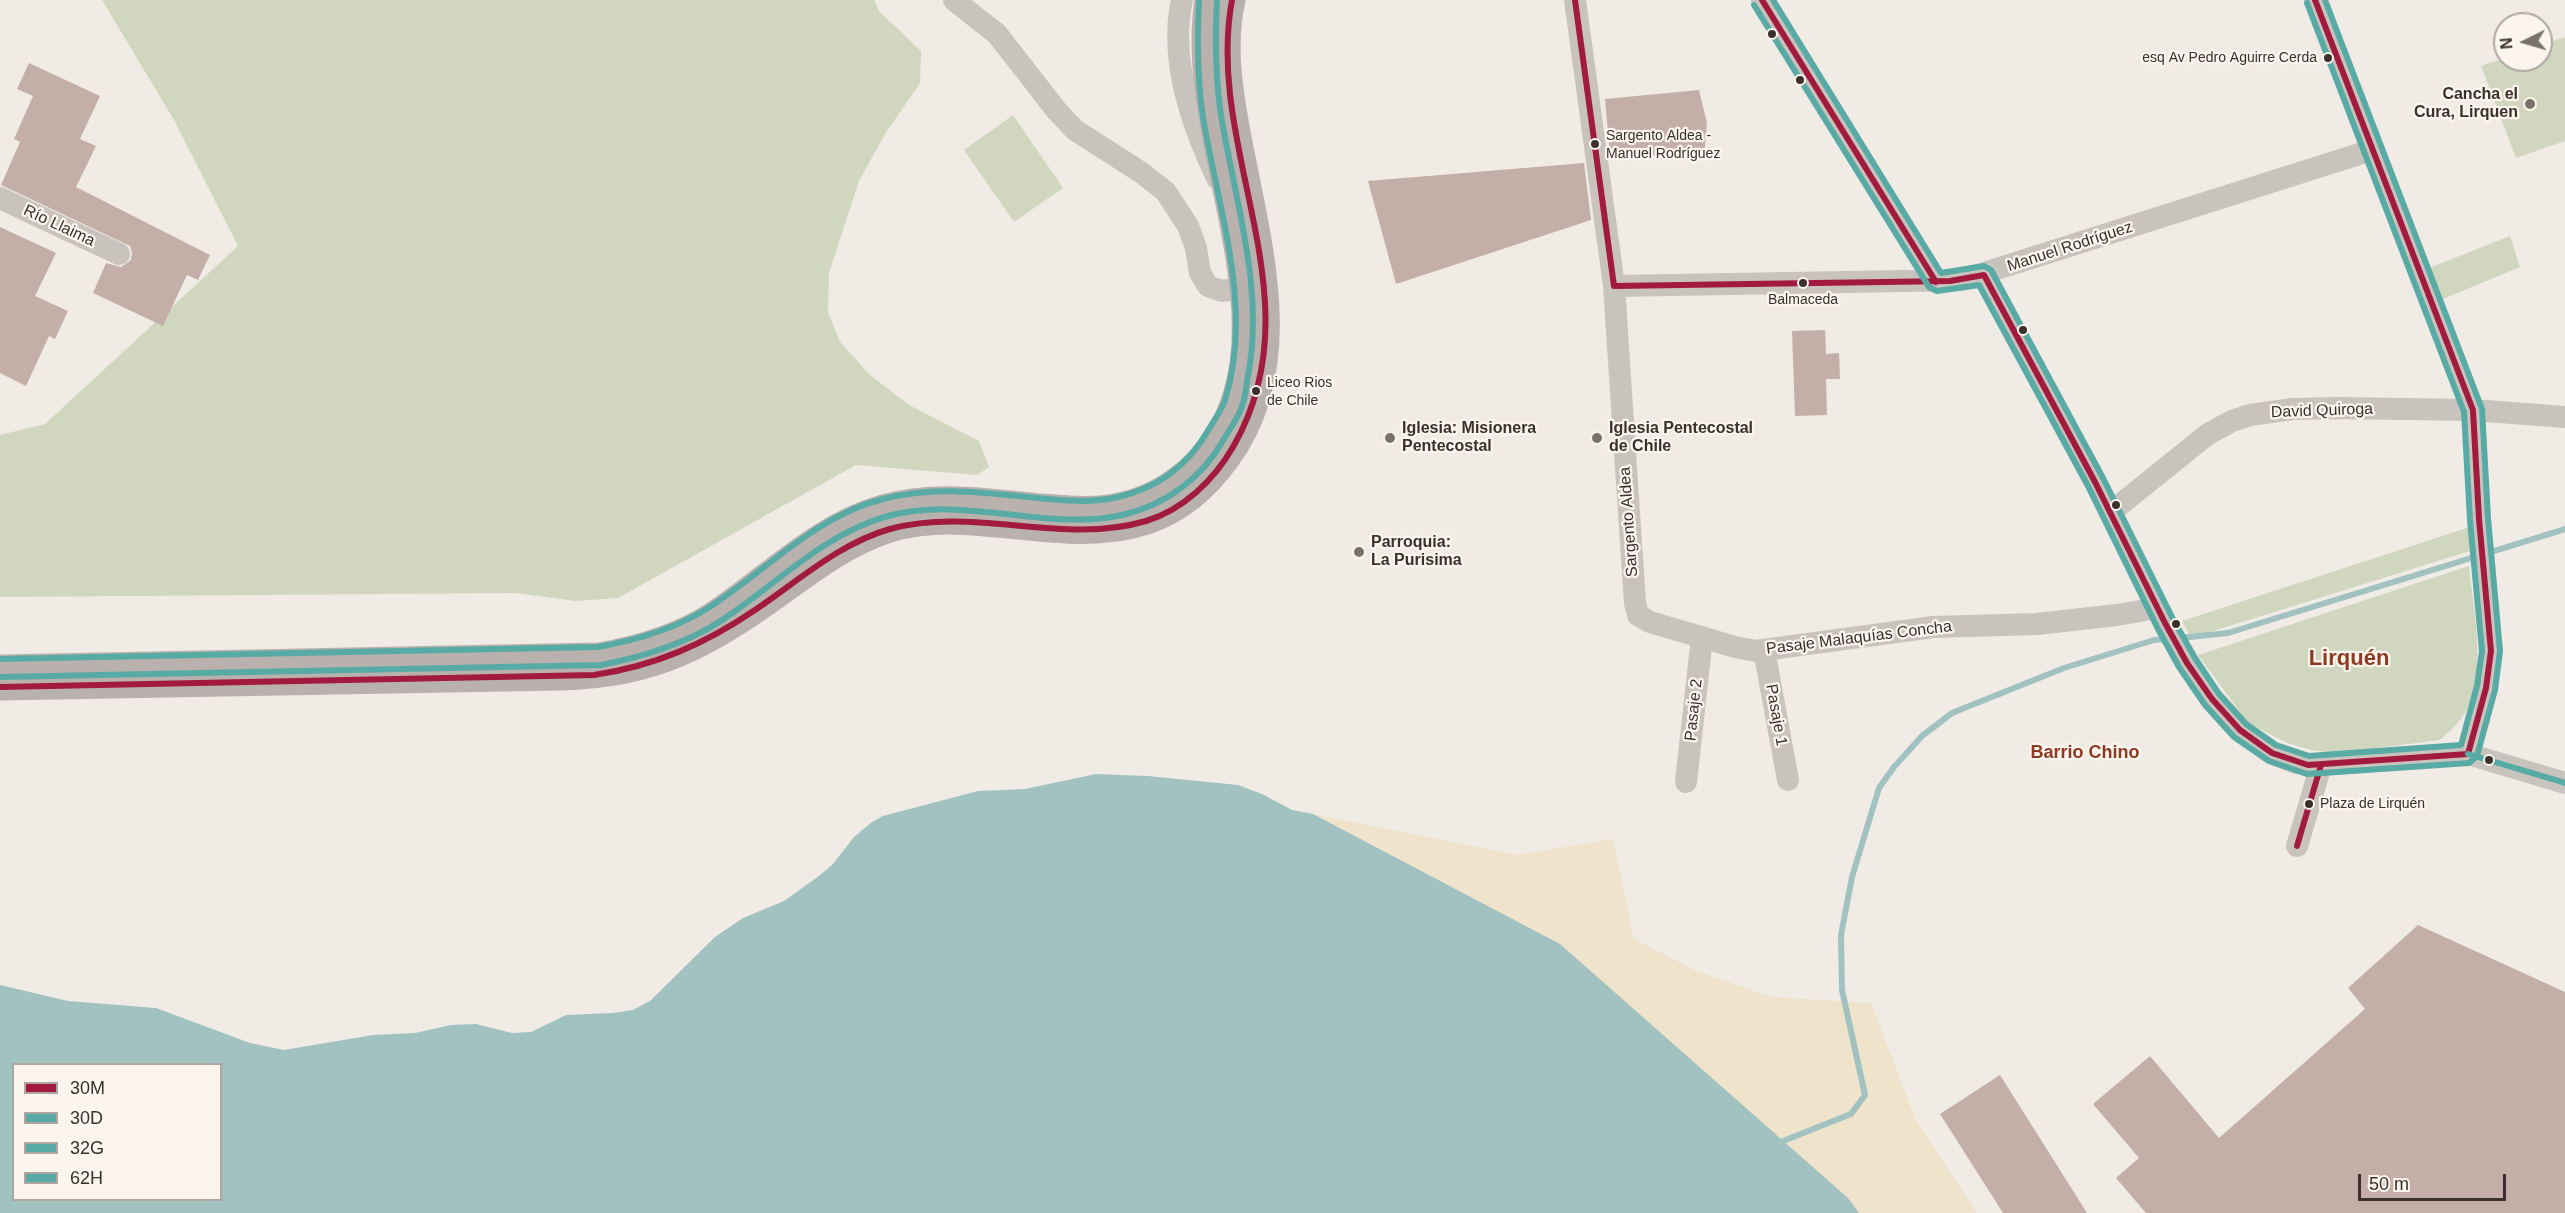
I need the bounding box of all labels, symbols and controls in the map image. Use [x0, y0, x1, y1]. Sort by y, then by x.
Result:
north arrow [2493, 12, 2553, 72]
unlabelled marker [1766, 28, 1778, 40]
text: N [2498, 37, 2516, 50]
place label: esq Av Pedro Aguirre Cerda [2142, 50, 2317, 66]
marker: esq Av Pedro Aguirre Cerda [2322, 52, 2334, 64]
unlabelled marker [1794, 74, 1806, 86]
place label: Cancha el Cura, Lirquen [2414, 85, 2518, 123]
marker: Cancha el Cura, Lirquen [2523, 97, 2537, 111]
place label: Sargento Aldea - Manuel Rodríguez [1606, 128, 1720, 160]
marker: Sargento Aldea - Manuel Rodríguez [1589, 138, 1601, 150]
street label: Río Llaima [20, 201, 98, 251]
street label: Manuel Rodríguez [2005, 218, 2135, 276]
marker: Balmaceda [1797, 277, 1809, 289]
place label: Balmaceda [1768, 292, 1838, 308]
unlabelled marker [2017, 324, 2029, 336]
place label: Liceo Rios de Chile [1267, 375, 1332, 408]
marker: Liceo Rios de Chile [1250, 385, 1262, 397]
street label: David Quiroga [2271, 400, 2373, 422]
place label: Iglesia: Misionera Pentecostal [1402, 419, 1536, 457]
place label: Iglesia Pentecostal de Chile [1609, 419, 1753, 457]
marker: Iglesia: Misionera Pentecostal [1383, 431, 1397, 445]
marker: Iglesia Pentecostal de Chile [1590, 431, 1604, 445]
street label: Sargento Aldea [1616, 466, 1642, 578]
unlabelled marker [2110, 499, 2122, 511]
place label: Parroquia: La Purisima [1371, 533, 1462, 571]
marker: Parroquia: La Purisima [1352, 545, 1366, 559]
street label: Pasaje Malaquías Concha [1765, 617, 1953, 659]
unlabelled marker [2170, 618, 2182, 630]
district label: Lirquén [2309, 646, 2389, 672]
street label: Pasaje 2 [1681, 678, 1707, 742]
street label: Pasaje 1 [1761, 683, 1791, 747]
district label: Barrio Chino [2030, 742, 2140, 764]
unlabelled marker [2483, 754, 2495, 766]
place label: Plaza de Lirquén [2320, 796, 2425, 812]
marker: Plaza de Lirquén [2303, 798, 2315, 810]
legend [12, 1063, 222, 1201]
text: 30M [70, 1078, 105, 1098]
text: 30D [70, 1108, 103, 1128]
text: 32G [70, 1138, 104, 1158]
scale bar [2361, 1162, 2510, 1200]
text: 62H [70, 1168, 103, 1188]
text: 50 m [2369, 1174, 2409, 1194]

